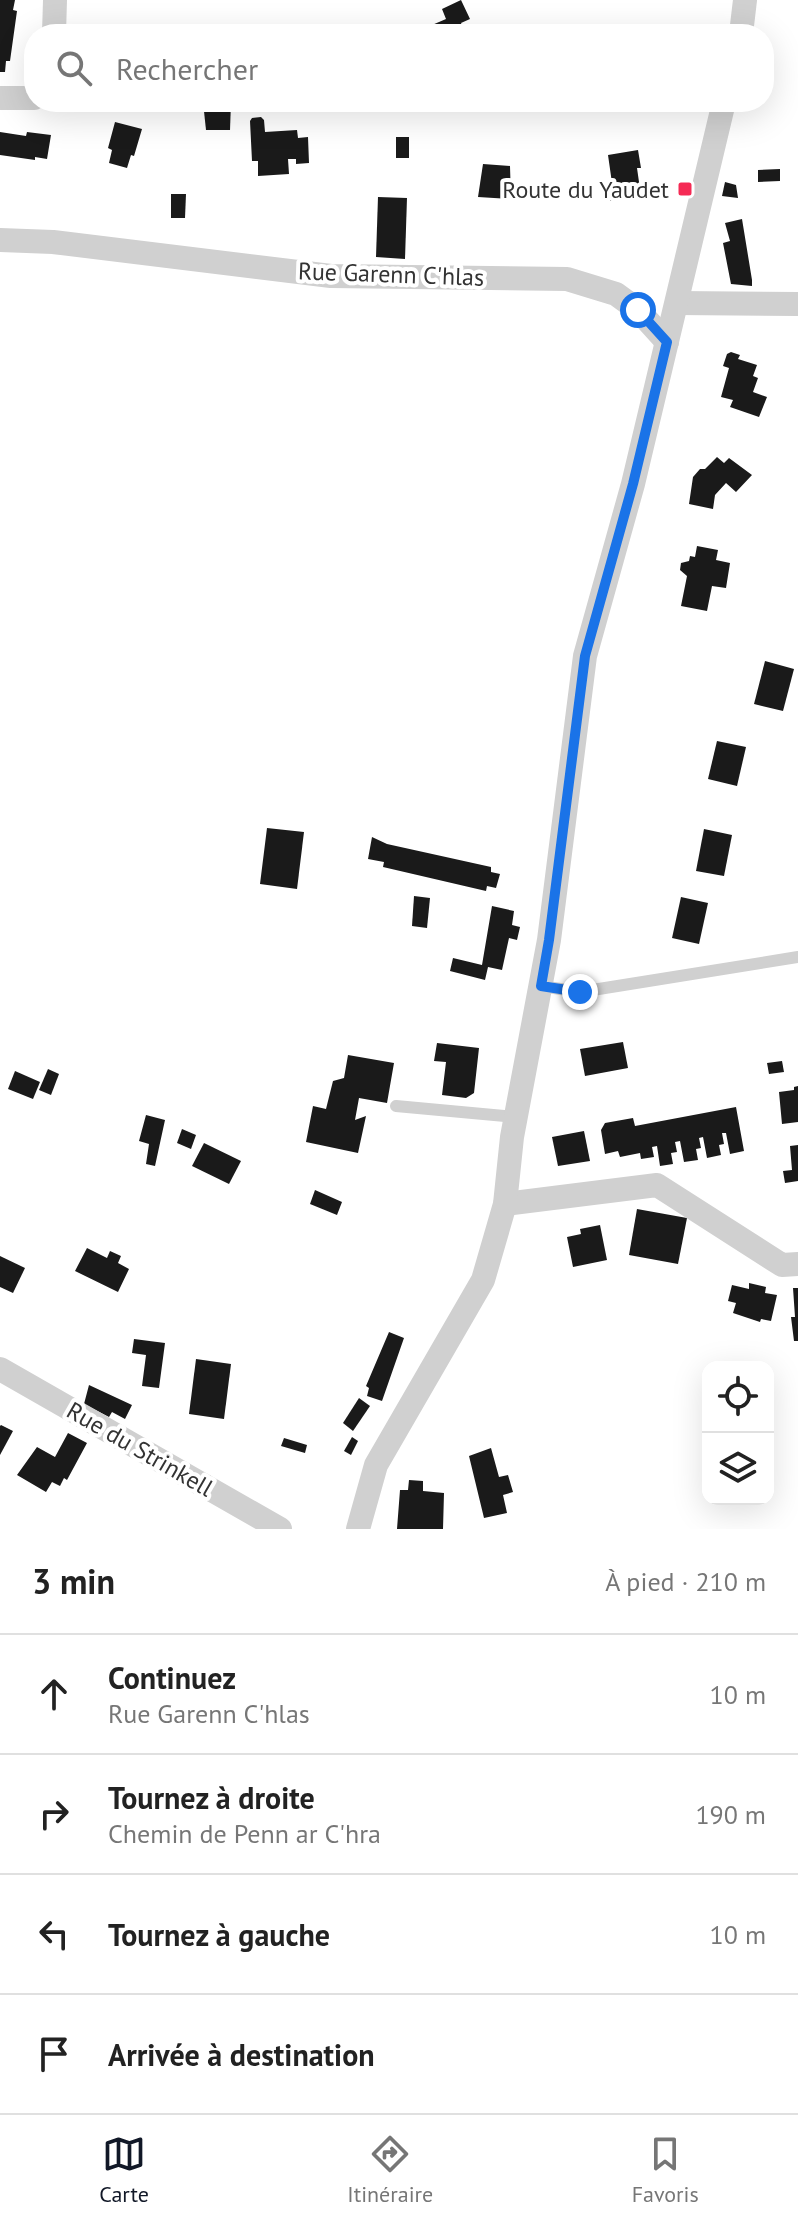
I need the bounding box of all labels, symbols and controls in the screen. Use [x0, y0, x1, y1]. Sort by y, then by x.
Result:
search box [24, 24, 774, 112]
icon: search [52, 46, 96, 90]
text: Rechercher [116, 49, 258, 88]
place label: Route du Yaudet [502, 174, 669, 205]
marker: Route du Yaudet [676, 180, 694, 198]
street label: Rue Garenn C'hlas [297, 255, 485, 293]
route start [620, 292, 656, 328]
route end [562, 974, 598, 1010]
map controls [702, 1361, 774, 1505]
button: locate [702, 1361, 774, 1433]
street label: Rue du Strinkell [61, 1395, 219, 1503]
button: layers [702, 1433, 774, 1505]
text: 3 min [32, 1559, 115, 1603]
text: À pied · 210 m [605, 1565, 766, 1598]
text: Continuez [108, 1658, 236, 1697]
icon: ahead [32, 1672, 76, 1716]
text: 10 m [710, 1678, 766, 1711]
text: Rue Garenn C'hlas [108, 1697, 310, 1730]
text: Tournez à droite [108, 1778, 315, 1817]
icon: right [32, 1792, 76, 1836]
text: 190 m [695, 1798, 766, 1831]
text: Chemin de Penn ar C'hra [108, 1817, 381, 1850]
icon: left [32, 1912, 76, 1956]
text: Tournez à gauche [108, 1915, 330, 1954]
text: 10 m [710, 1918, 766, 1951]
icon: arrive [32, 2032, 76, 2076]
text: Arrivée à destination [108, 2035, 375, 2074]
tab: Carte [99, 2132, 149, 2208]
tab: Itinéraire [347, 2132, 433, 2208]
tab: Favoris [632, 2132, 699, 2208]

